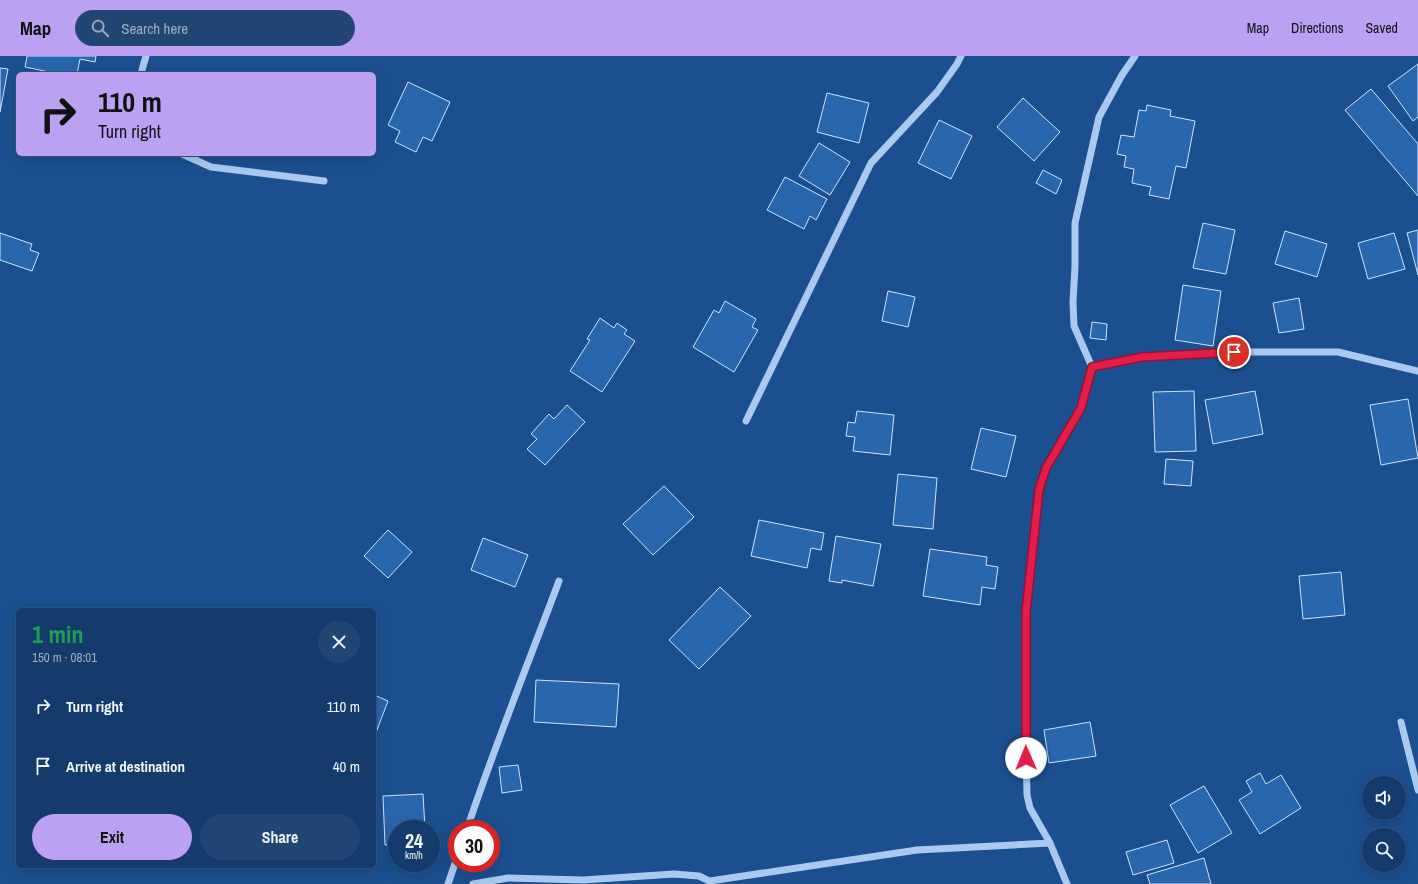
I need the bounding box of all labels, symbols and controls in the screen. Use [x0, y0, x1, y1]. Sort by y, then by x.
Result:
search box [75, 10, 355, 46]
text: Map [20, 15, 51, 41]
icon: search [89, 17, 111, 39]
text: Search here [121, 18, 188, 39]
text: Map [1247, 19, 1269, 37]
text: Directions [1291, 19, 1343, 37]
text: Saved [1365, 19, 1398, 37]
text: 110 m [98, 83, 162, 121]
icon: right [32, 88, 84, 140]
text: Turn right [98, 119, 161, 144]
pin [1217, 335, 1251, 369]
icon: arrive [1223, 341, 1245, 363]
text: 1 min [32, 618, 83, 650]
button: close [318, 621, 360, 663]
text: 150 m · 08:01 [32, 649, 97, 666]
icon: right [32, 695, 54, 717]
text: Turn right [66, 696, 123, 717]
text: 110 m [327, 696, 360, 717]
position arrow [1005, 737, 1047, 779]
icon: arrive [32, 755, 54, 777]
text: Arrive at destination [66, 756, 185, 777]
text: 40 m [333, 756, 360, 777]
map controls [1362, 776, 1406, 872]
button: sound [1362, 776, 1406, 820]
button: Exit [32, 814, 192, 860]
button: Share [200, 814, 360, 860]
speed limit sign: 30 [448, 820, 500, 872]
text: 24 [405, 827, 423, 854]
button: search [1362, 828, 1406, 872]
text: km/h [405, 849, 423, 862]

